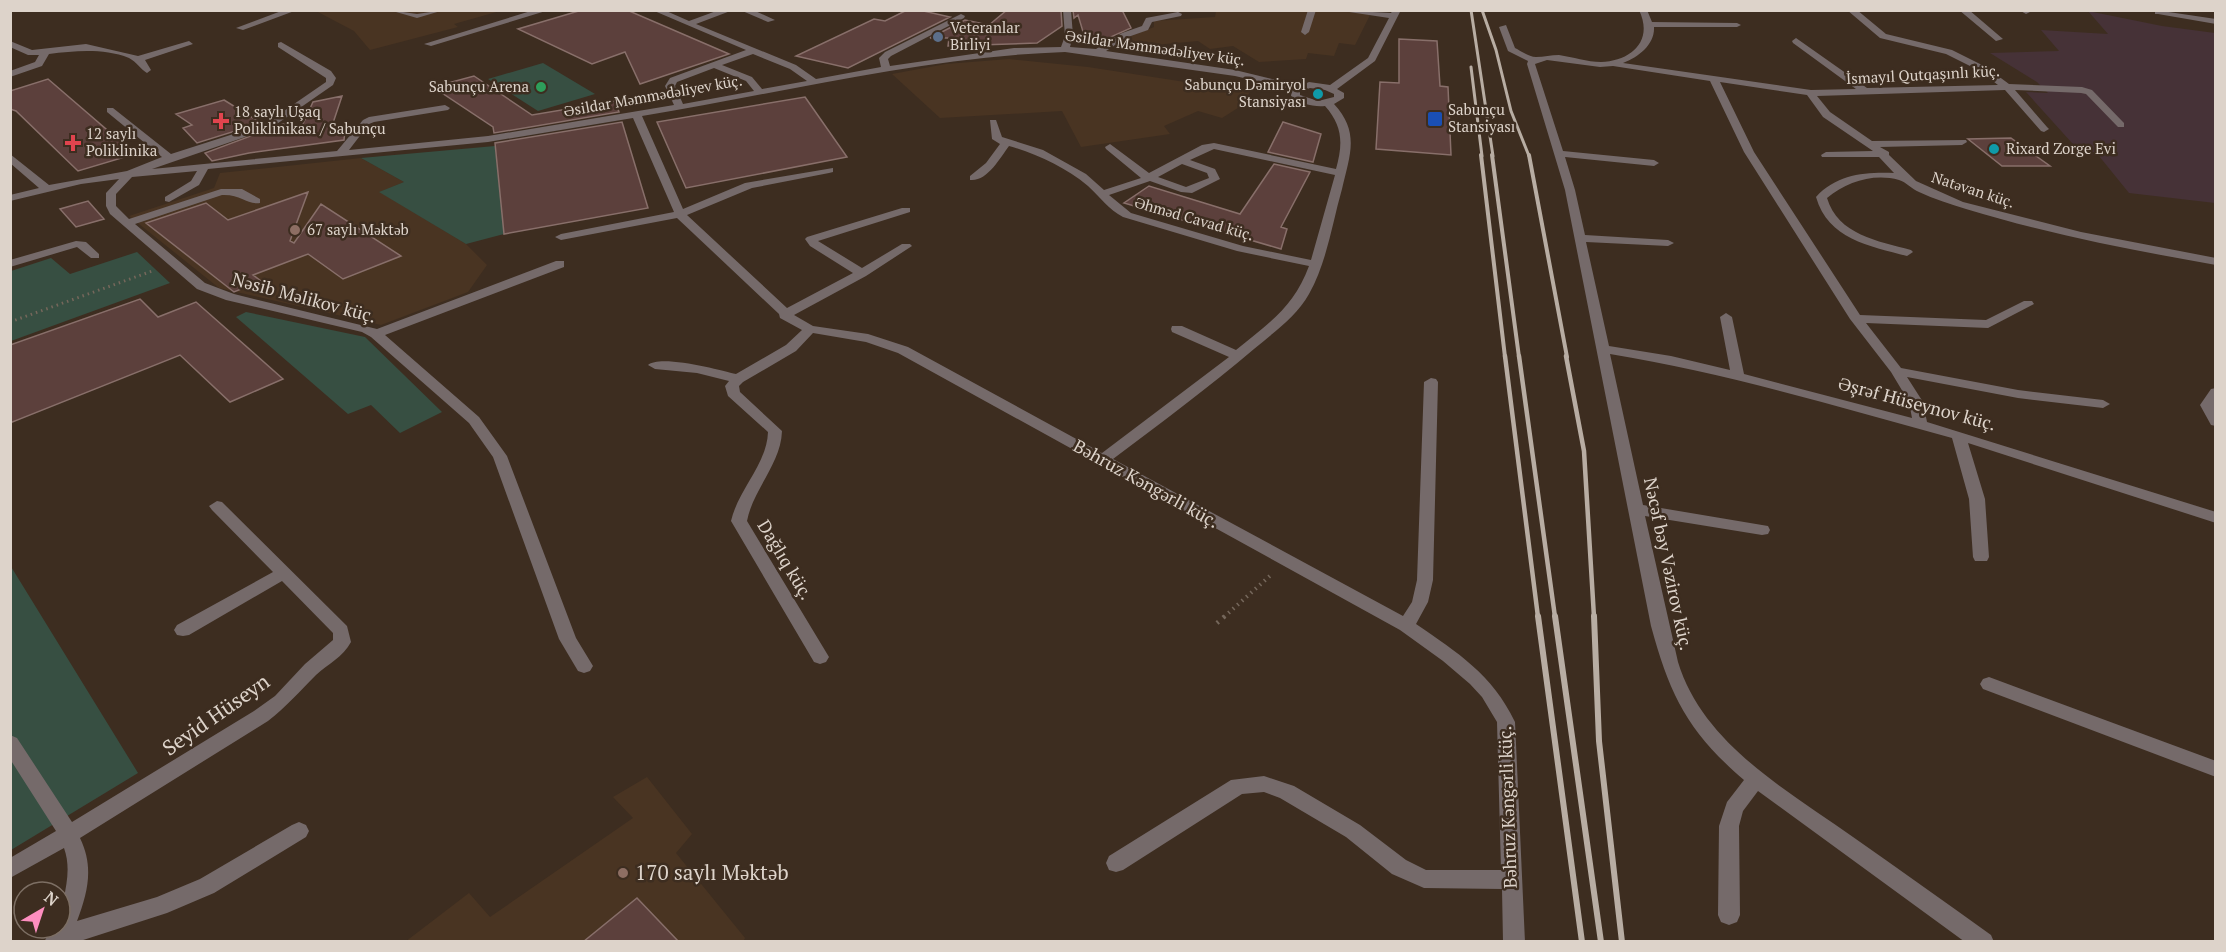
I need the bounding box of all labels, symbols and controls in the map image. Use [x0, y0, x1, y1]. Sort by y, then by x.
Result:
place label: Veteranlar Birliyi [950, 17, 1020, 54]
street label: Əsildar Məmmədəliyev küç. [1064, 24, 1246, 70]
marker: Veteranlar Birliyi [931, 30, 945, 44]
street label: İsmayıl Qutqaşınlı küç. [1846, 60, 2000, 88]
street label: Əsildar Məmmədəliyev küç. [562, 69, 744, 121]
place label: Sabunçu Dəmiryol Stansiyası [1185, 74, 1306, 111]
place label: Sabunçu Arena [429, 76, 529, 96]
marker: Sabunçu Arena [534, 80, 548, 94]
marker: Sabunçu Dəmiryol Stansiyası [1311, 87, 1325, 101]
place label: Sabunçu Stansiyası [1448, 99, 1515, 136]
place label: 18 saylı Uşaq Poliklinikası / Sabunçu [234, 101, 386, 138]
marker: Sabunçu Stansiyası [1426, 110, 1444, 128]
marker: 18 saylı Uşaq Poliklinikası / Sabunçu [212, 112, 230, 130]
place label: 12 saylı Poliklinika [86, 123, 158, 160]
marker: 12 saylı Poliklinika [64, 134, 82, 152]
place label: Rixard Zorge Evi [2006, 138, 2116, 158]
marker: Rixard Zorge Evi [1987, 142, 2001, 156]
street label: Natəvan küç. [1929, 166, 2017, 212]
street label: Əhməd Cavad küç. [1132, 191, 1256, 245]
place label: 67 saylı Məktəb [307, 219, 409, 239]
marker: 67 saylı Məktəb [288, 223, 302, 237]
street label: Nəsib Məlikov küç. [230, 266, 379, 328]
street label: Əşrəf Hüseynov küç. [1836, 370, 1999, 436]
street label: Bəhruz Kəngərli küç. [1069, 433, 1224, 533]
street label: Nəcəf bəy Vəzirov küç. [1639, 475, 1699, 653]
street label: Dağlıq küç. [753, 515, 819, 604]
street label: Seyid Hüseyn [156, 667, 275, 761]
street label: Bəhruz Kəngərli küç. [1492, 725, 1522, 889]
place label: 170 saylı Məktəb [635, 858, 789, 886]
marker: 170 saylı Məktəb [616, 866, 630, 880]
north arrow [12, 880, 72, 940]
text: N [40, 886, 63, 911]

